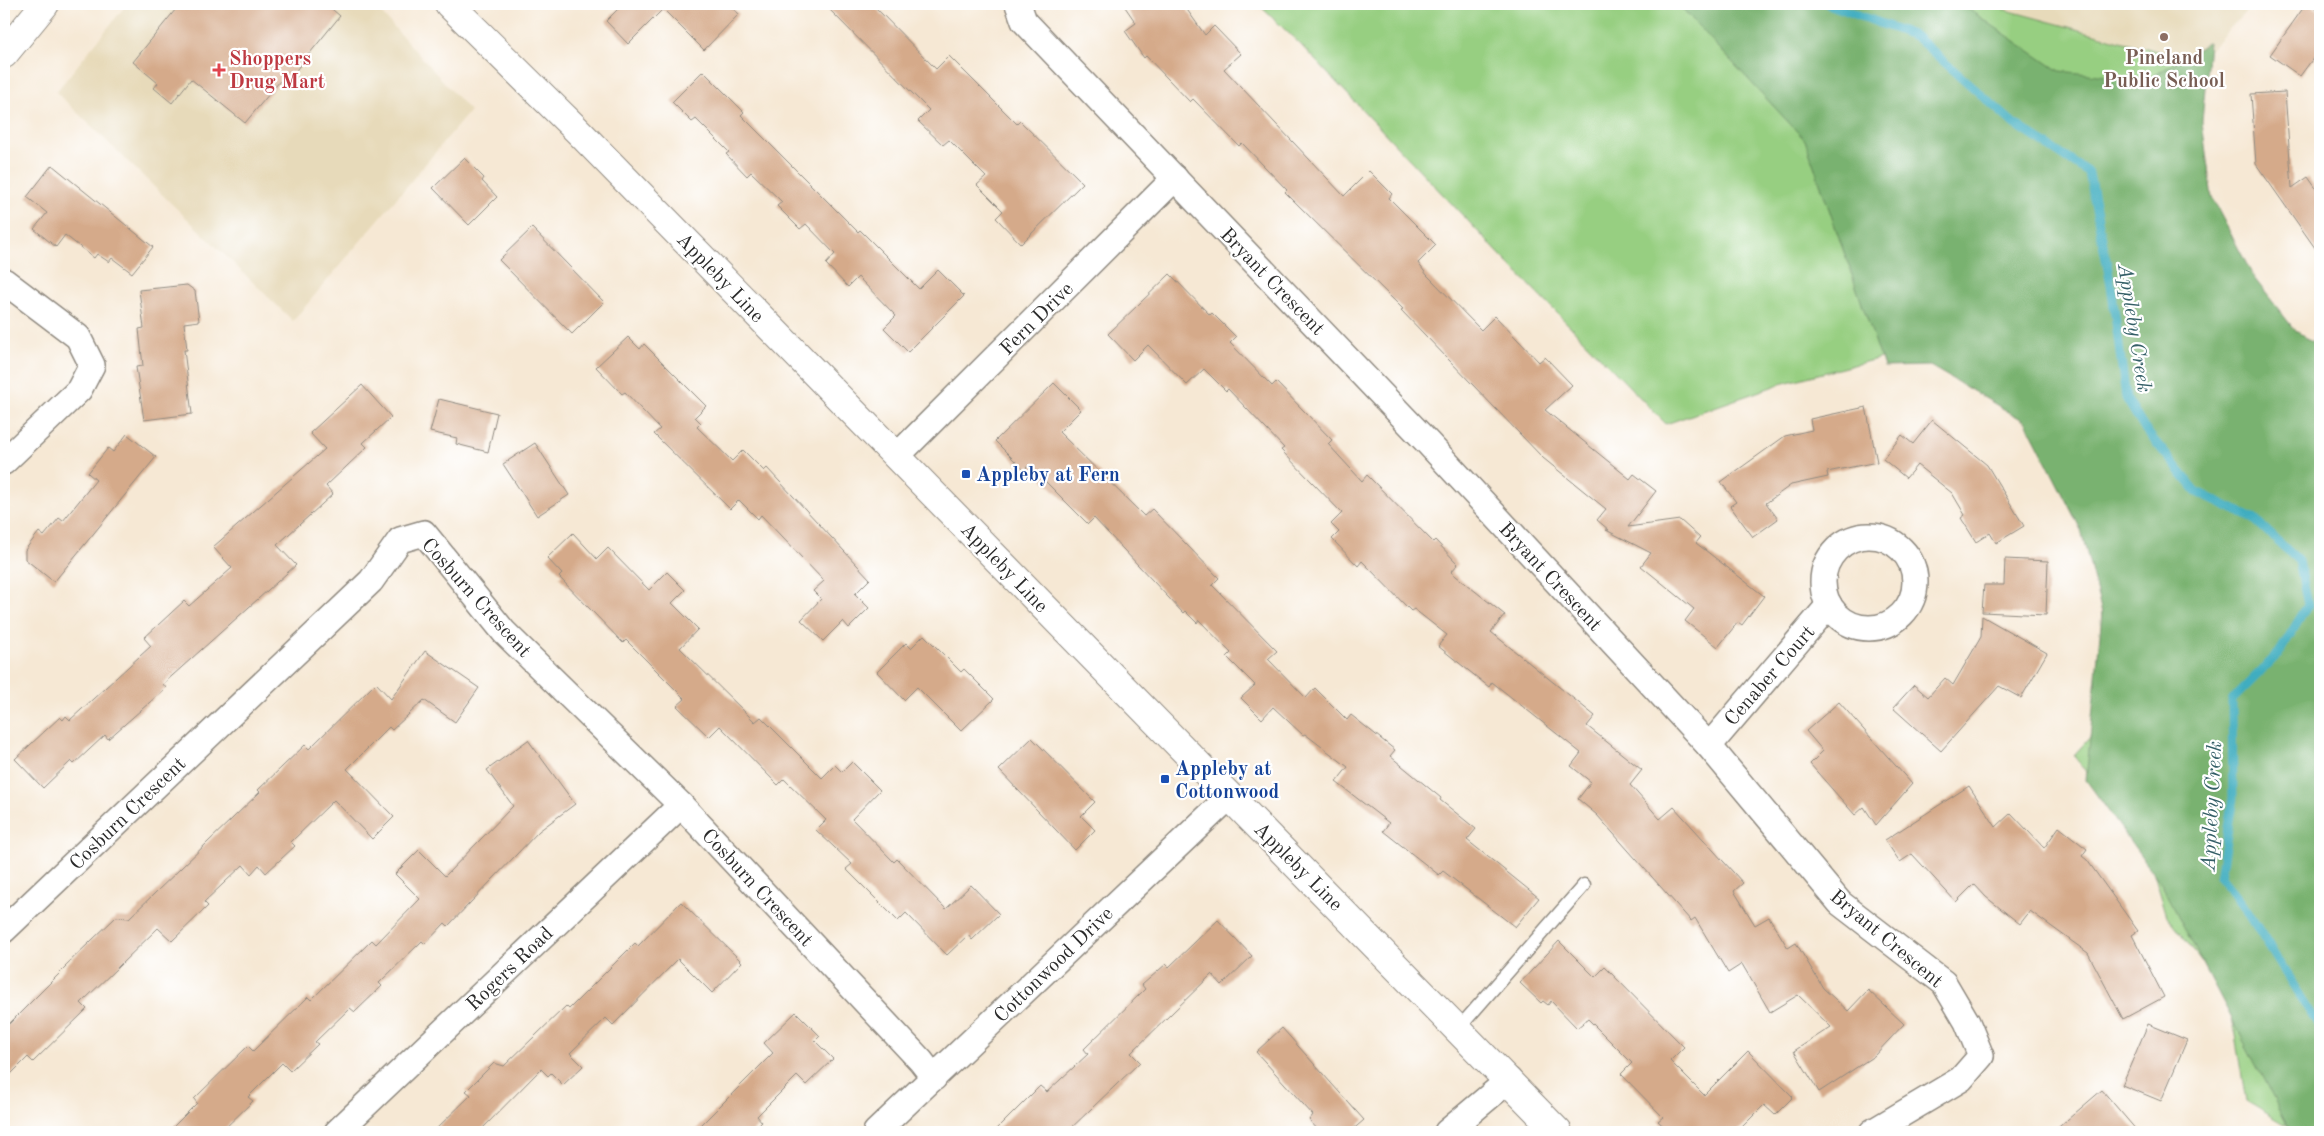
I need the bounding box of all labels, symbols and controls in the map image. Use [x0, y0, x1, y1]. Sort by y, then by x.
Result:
marker: Pineland Public School [2158, 31, 2170, 43]
place label: Pineland Public School [2103, 49, 2225, 92]
place label: Shoppers Drug Mart [229, 50, 325, 93]
marker: Shoppers Drug Mart [213, 64, 225, 76]
street label: Bryant Crescent [1216, 225, 1328, 340]
street label: Appleby Line [672, 230, 767, 327]
water label: Appleby Creek [2113, 261, 2154, 394]
street label: Fern Drive [997, 279, 1078, 360]
place label: Appleby at Fern [976, 466, 1120, 486]
marker: Appleby at Fern [960, 468, 972, 480]
street label: Bryant Crescent [1494, 519, 1605, 636]
street label: Appleby Line [956, 520, 1051, 617]
street label: Cosburn Crescent [417, 535, 534, 662]
street label: Cenaber Court [1722, 622, 1819, 730]
water label: Appleby Creek [2199, 741, 2226, 873]
street label: Cosburn Crescent [67, 754, 190, 875]
place label: Appleby at Cottonwood [1175, 760, 1280, 803]
marker: Appleby at Cottonwood [1159, 773, 1171, 785]
street label: Appleby Line [1250, 819, 1346, 915]
street label: Cosburn Crescent [697, 826, 816, 951]
street label: Bryant Crescent [1825, 887, 1946, 992]
street label: Cottonwood Drive [991, 904, 1118, 1027]
street label: Rogers Road [463, 924, 557, 1015]

